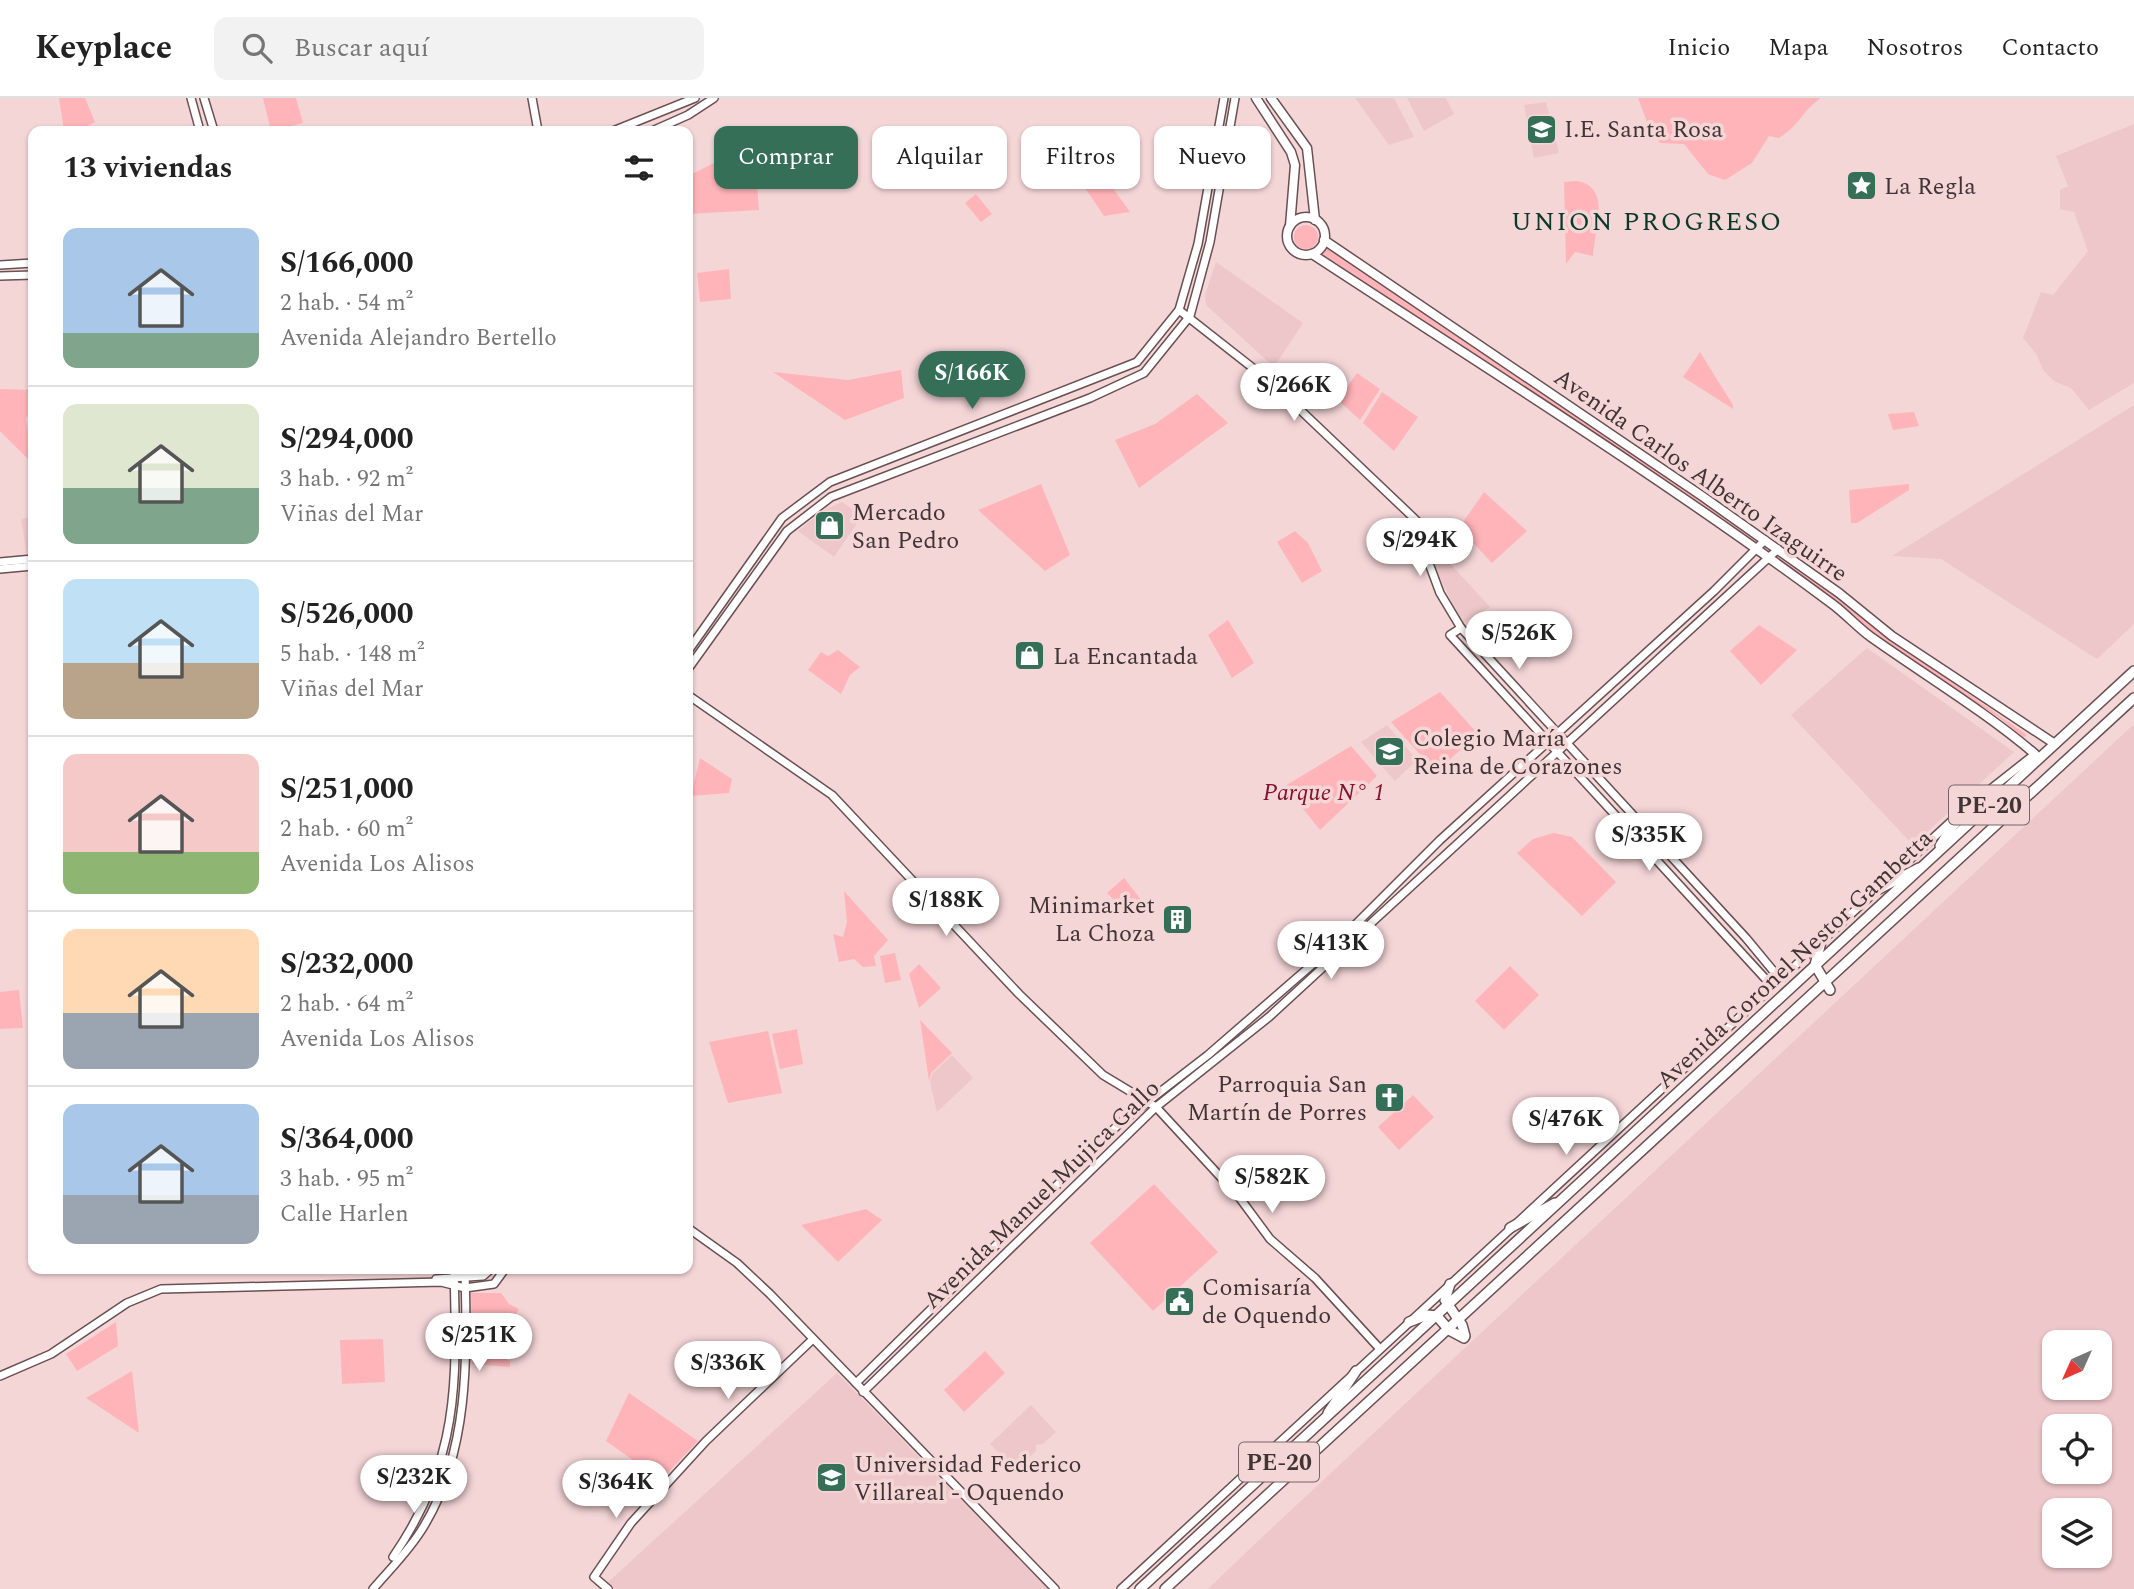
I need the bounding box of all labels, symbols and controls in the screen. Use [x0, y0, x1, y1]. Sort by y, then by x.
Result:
search box [214, 17, 704, 80]
text: Keyplace [35, 23, 172, 73]
text: Buscar aquí [294, 28, 429, 68]
icon: search [238, 29, 276, 67]
text: Inicio [1667, 30, 1730, 66]
text: Mapa [1768, 30, 1828, 66]
text: Nosotros [1866, 30, 1963, 66]
text: Contacto [2001, 30, 2099, 66]
school or university icon: I.E. Santa Rosa [1524, 112, 1558, 146]
place label: I.E. Santa Rosa [1564, 112, 1723, 148]
chip: Comprar [714, 126, 858, 189]
chip: Alquilar [872, 126, 1007, 189]
chip: Filtros [1021, 126, 1140, 189]
chip: Nuevo [1154, 126, 1271, 189]
text: 13 viviendas [63, 145, 233, 191]
icon: filters [620, 149, 658, 187]
place icon: La Regla [1844, 169, 1878, 203]
place label: La Regla [1884, 169, 1976, 205]
district label: UNION PROGRESO [1511, 202, 1783, 242]
text: S/166,000 [280, 240, 414, 286]
icon: home [119, 256, 203, 340]
text: 2 hab. · 54 m² [280, 286, 413, 321]
text: Avenida Alejandro Bertello [280, 321, 557, 356]
pin: S/166K [915, 352, 1029, 411]
text: S/166K [934, 356, 1010, 391]
street label: Avenida Carlos Alberto Izaguirre [1546, 360, 1855, 592]
pin: S/266K [1237, 364, 1351, 423]
text: S/266K [1256, 368, 1332, 403]
text: S/294,000 [280, 416, 414, 462]
icon: home [119, 432, 203, 516]
text: 3 hab. · 92 m² [280, 462, 413, 497]
place label: Mercado San Pedro [852, 495, 959, 559]
text: Viñas del Mar [280, 497, 423, 532]
shop icon: Mercado San Pedro [812, 509, 846, 543]
pin: S/294K [1363, 518, 1477, 578]
text: S/294K [1382, 523, 1458, 558]
text: S/526,000 [280, 591, 414, 637]
icon: home [119, 607, 203, 691]
pin: S/526K [1462, 612, 1576, 671]
text: S/526K [1481, 616, 1557, 651]
text: 5 hab. · 148 m² [280, 637, 425, 672]
shop icon: La Encantada [1013, 639, 1047, 673]
place label: La Encantada [1053, 639, 1198, 675]
text: Viñas del Mar [280, 672, 423, 707]
place label: Colegio María Reina de Corazones [1413, 721, 1623, 785]
school or university icon: Colegio María Reina de Corazones [1373, 735, 1407, 769]
text: S/251,000 [280, 766, 414, 812]
park label: Parque N° 1 [1263, 775, 1385, 811]
icon: home [119, 782, 203, 866]
road number: PE-20 [1949, 786, 2029, 824]
text: 2 hab. · 60 m² [280, 812, 413, 847]
pin: S/335K [1592, 814, 1706, 873]
text: S/335K [1611, 818, 1687, 853]
street label: Avenida Coronel Nestor Gambetta [1648, 821, 1941, 1098]
text: Avenida Los Alisos [280, 847, 475, 882]
pin: S/188K [889, 878, 1003, 938]
text: S/188K [908, 883, 984, 918]
place label: Minimarket La Choza [1028, 888, 1155, 952]
building icon: Minimarket La Choza [1161, 902, 1195, 936]
pin: S/413K [1274, 922, 1388, 981]
text: S/413K [1293, 926, 1369, 961]
text: S/232,000 [280, 941, 414, 987]
icon: home [119, 957, 203, 1041]
text: 2 hab. · 64 m² [280, 987, 413, 1022]
text: Avenida Los Alisos [280, 1022, 475, 1057]
place label: Parroquia San Martín de Porres [1187, 1067, 1367, 1131]
street label: Avenida Manuel Mujica Gallo [915, 1072, 1168, 1318]
church icon: Parroquia San Martín de Porres [1373, 1081, 1407, 1115]
pin: S/476K [1509, 1098, 1623, 1157]
text: S/476K [1528, 1102, 1604, 1137]
text: S/364,000 [280, 1116, 414, 1162]
icon: home [119, 1132, 203, 1216]
pin: S/582K [1215, 1156, 1329, 1215]
text: S/582K [1234, 1160, 1310, 1195]
text: 3 hab. · 95 m² [280, 1162, 413, 1197]
text: Calle Harlen [280, 1197, 409, 1232]
place label: Comisaría de Oquendo [1202, 1270, 1331, 1334]
public building icon: Comisaría de Oquendo [1162, 1284, 1196, 1318]
pin: S/251K [422, 1314, 536, 1373]
text: S/251K [441, 1318, 517, 1353]
north arrow [2042, 1330, 2112, 1400]
map controls [2042, 1330, 2112, 1568]
pin: S/336K [671, 1342, 785, 1401]
text: S/336K [690, 1346, 766, 1381]
button: locate [2042, 1414, 2112, 1484]
road number: PE-20 [1239, 1442, 1319, 1482]
place label: Universidad Federico Villareal - Oquendo [854, 1447, 1082, 1511]
pin: S/232K [357, 1456, 471, 1515]
text: S/232K [376, 1460, 452, 1495]
pin: S/364K [559, 1460, 673, 1520]
school or university icon: Universidad Federico Villareal - Oquendo [814, 1461, 848, 1495]
text: S/364K [578, 1465, 654, 1500]
button: layers [2042, 1498, 2112, 1568]

